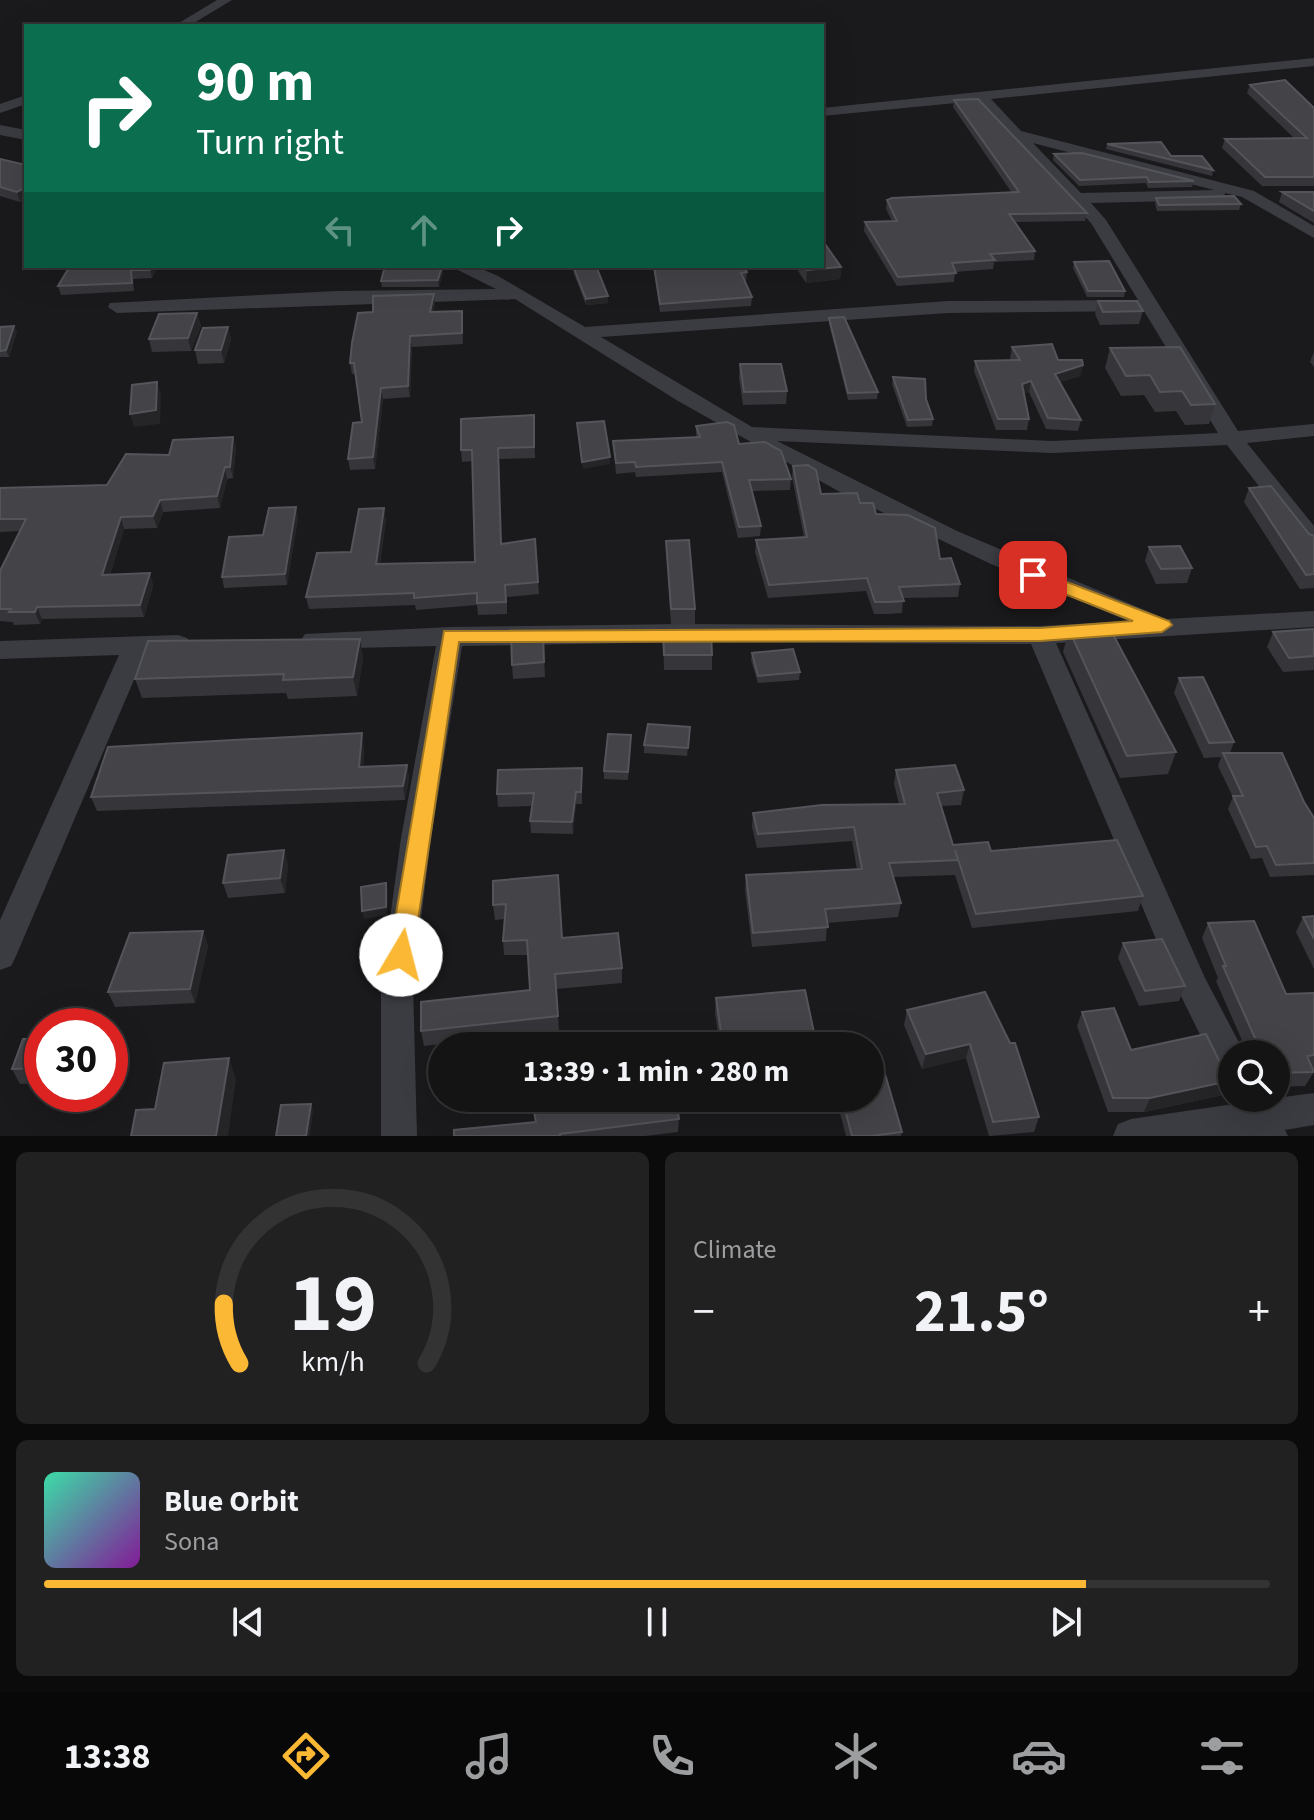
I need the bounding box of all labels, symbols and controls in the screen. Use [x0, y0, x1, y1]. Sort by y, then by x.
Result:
text: 90 m [196, 43, 314, 122]
icon: right [64, 56, 168, 160]
text: Turn right [196, 117, 344, 168]
icon: left [318, 208, 362, 252]
icon: ahead [402, 208, 446, 252]
icon: right [486, 208, 530, 252]
pin [999, 541, 1067, 609]
icon: arrive [1011, 553, 1055, 597]
position arrow [359, 913, 443, 997]
speed limit sign: 30 [24, 1008, 128, 1112]
map controls [1218, 1040, 1290, 1112]
button: search [1218, 1040, 1290, 1112]
text: 13:39 · 1 min · 280 m [523, 1050, 789, 1093]
text: Climate [693, 1231, 777, 1268]
text: 19 [289, 1245, 376, 1363]
text: 21.5° [914, 1270, 1049, 1355]
text: − [693, 1281, 715, 1344]
text: + [1248, 1281, 1270, 1344]
text: km/h [301, 1342, 364, 1382]
text: Blue Orbit [164, 1480, 299, 1523]
text: Sona [164, 1523, 219, 1560]
icon: previous [226, 1600, 270, 1644]
icon: pause [635, 1600, 679, 1644]
icon: next [1044, 1600, 1088, 1644]
icon: directions [278, 1728, 334, 1784]
icon: music [461, 1728, 517, 1784]
icon: phone [644, 1728, 700, 1784]
icon: climate [828, 1728, 884, 1784]
icon: car [1011, 1728, 1067, 1784]
icon: filters [1194, 1728, 1250, 1784]
text: 13:38 [64, 1731, 150, 1782]

